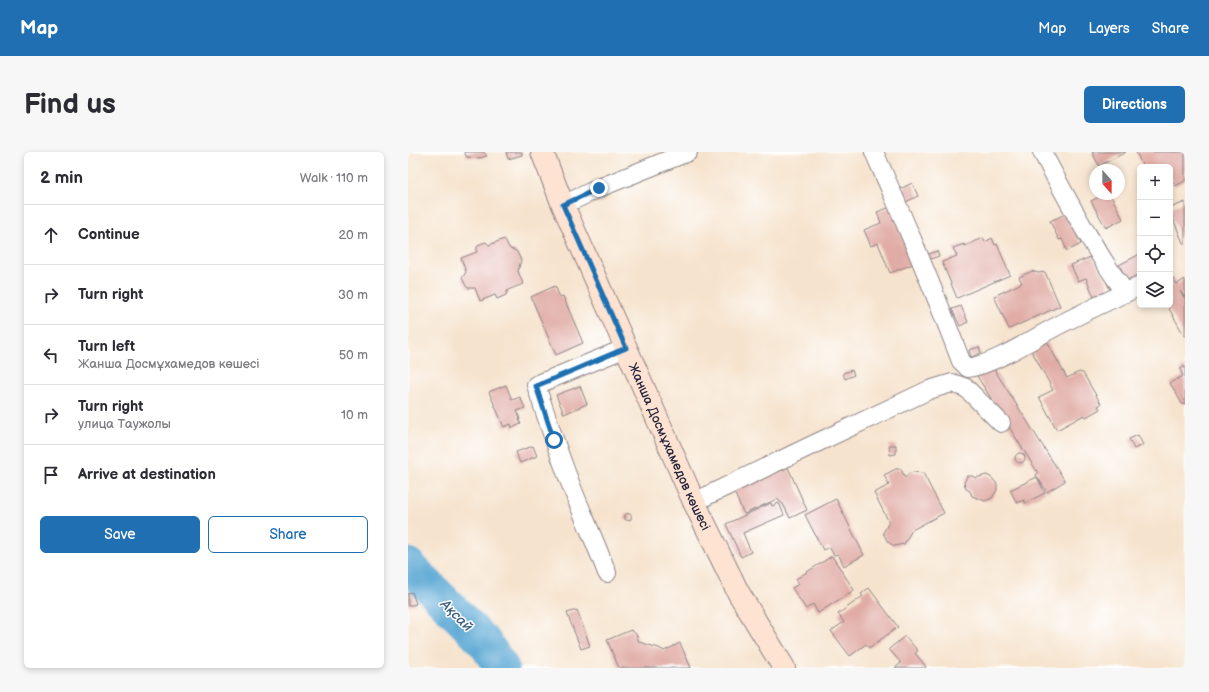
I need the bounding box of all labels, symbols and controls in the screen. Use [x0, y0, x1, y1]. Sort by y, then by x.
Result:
text: Map [20, 17, 58, 40]
text: Map [1038, 20, 1066, 37]
text: Layers [1088, 20, 1130, 37]
text: Share [1152, 20, 1189, 37]
button: Directions [1084, 86, 1185, 123]
text: Find us [24, 88, 116, 121]
north arrow [1089, 164, 1125, 200]
map controls [1137, 164, 1173, 308]
button: + [1137, 164, 1173, 200]
text: 2 min [40, 168, 83, 188]
text: Walk · 110 m [300, 170, 368, 186]
route end [590, 179, 608, 197]
button: − [1137, 200, 1173, 236]
icon: ahead [40, 224, 62, 246]
text: Continue [78, 225, 140, 244]
text: 20 m [338, 227, 368, 243]
button: locate [1137, 236, 1173, 272]
button: layers [1137, 272, 1173, 308]
icon: right [40, 284, 62, 306]
text: Turn right [78, 285, 143, 304]
text: 30 m [338, 287, 368, 303]
text: Turn left [78, 337, 135, 356]
icon: left [40, 344, 62, 366]
text: 50 m [339, 347, 368, 363]
text: Жанша Досмұхамедов көшесі [78, 356, 260, 372]
street label: Жанша Досмұхамедов көшесі [625, 361, 714, 533]
text: Turn right [78, 397, 143, 416]
icon: right [40, 404, 62, 426]
text: 10 m [341, 407, 368, 423]
text: улица Таужолы [78, 416, 171, 432]
route start [545, 431, 563, 449]
icon: arrive [40, 464, 62, 486]
text: Arrive at destination [78, 465, 216, 484]
button: Save [40, 516, 200, 553]
button: Share [208, 516, 368, 553]
water label: Ақсай [436, 595, 476, 635]

